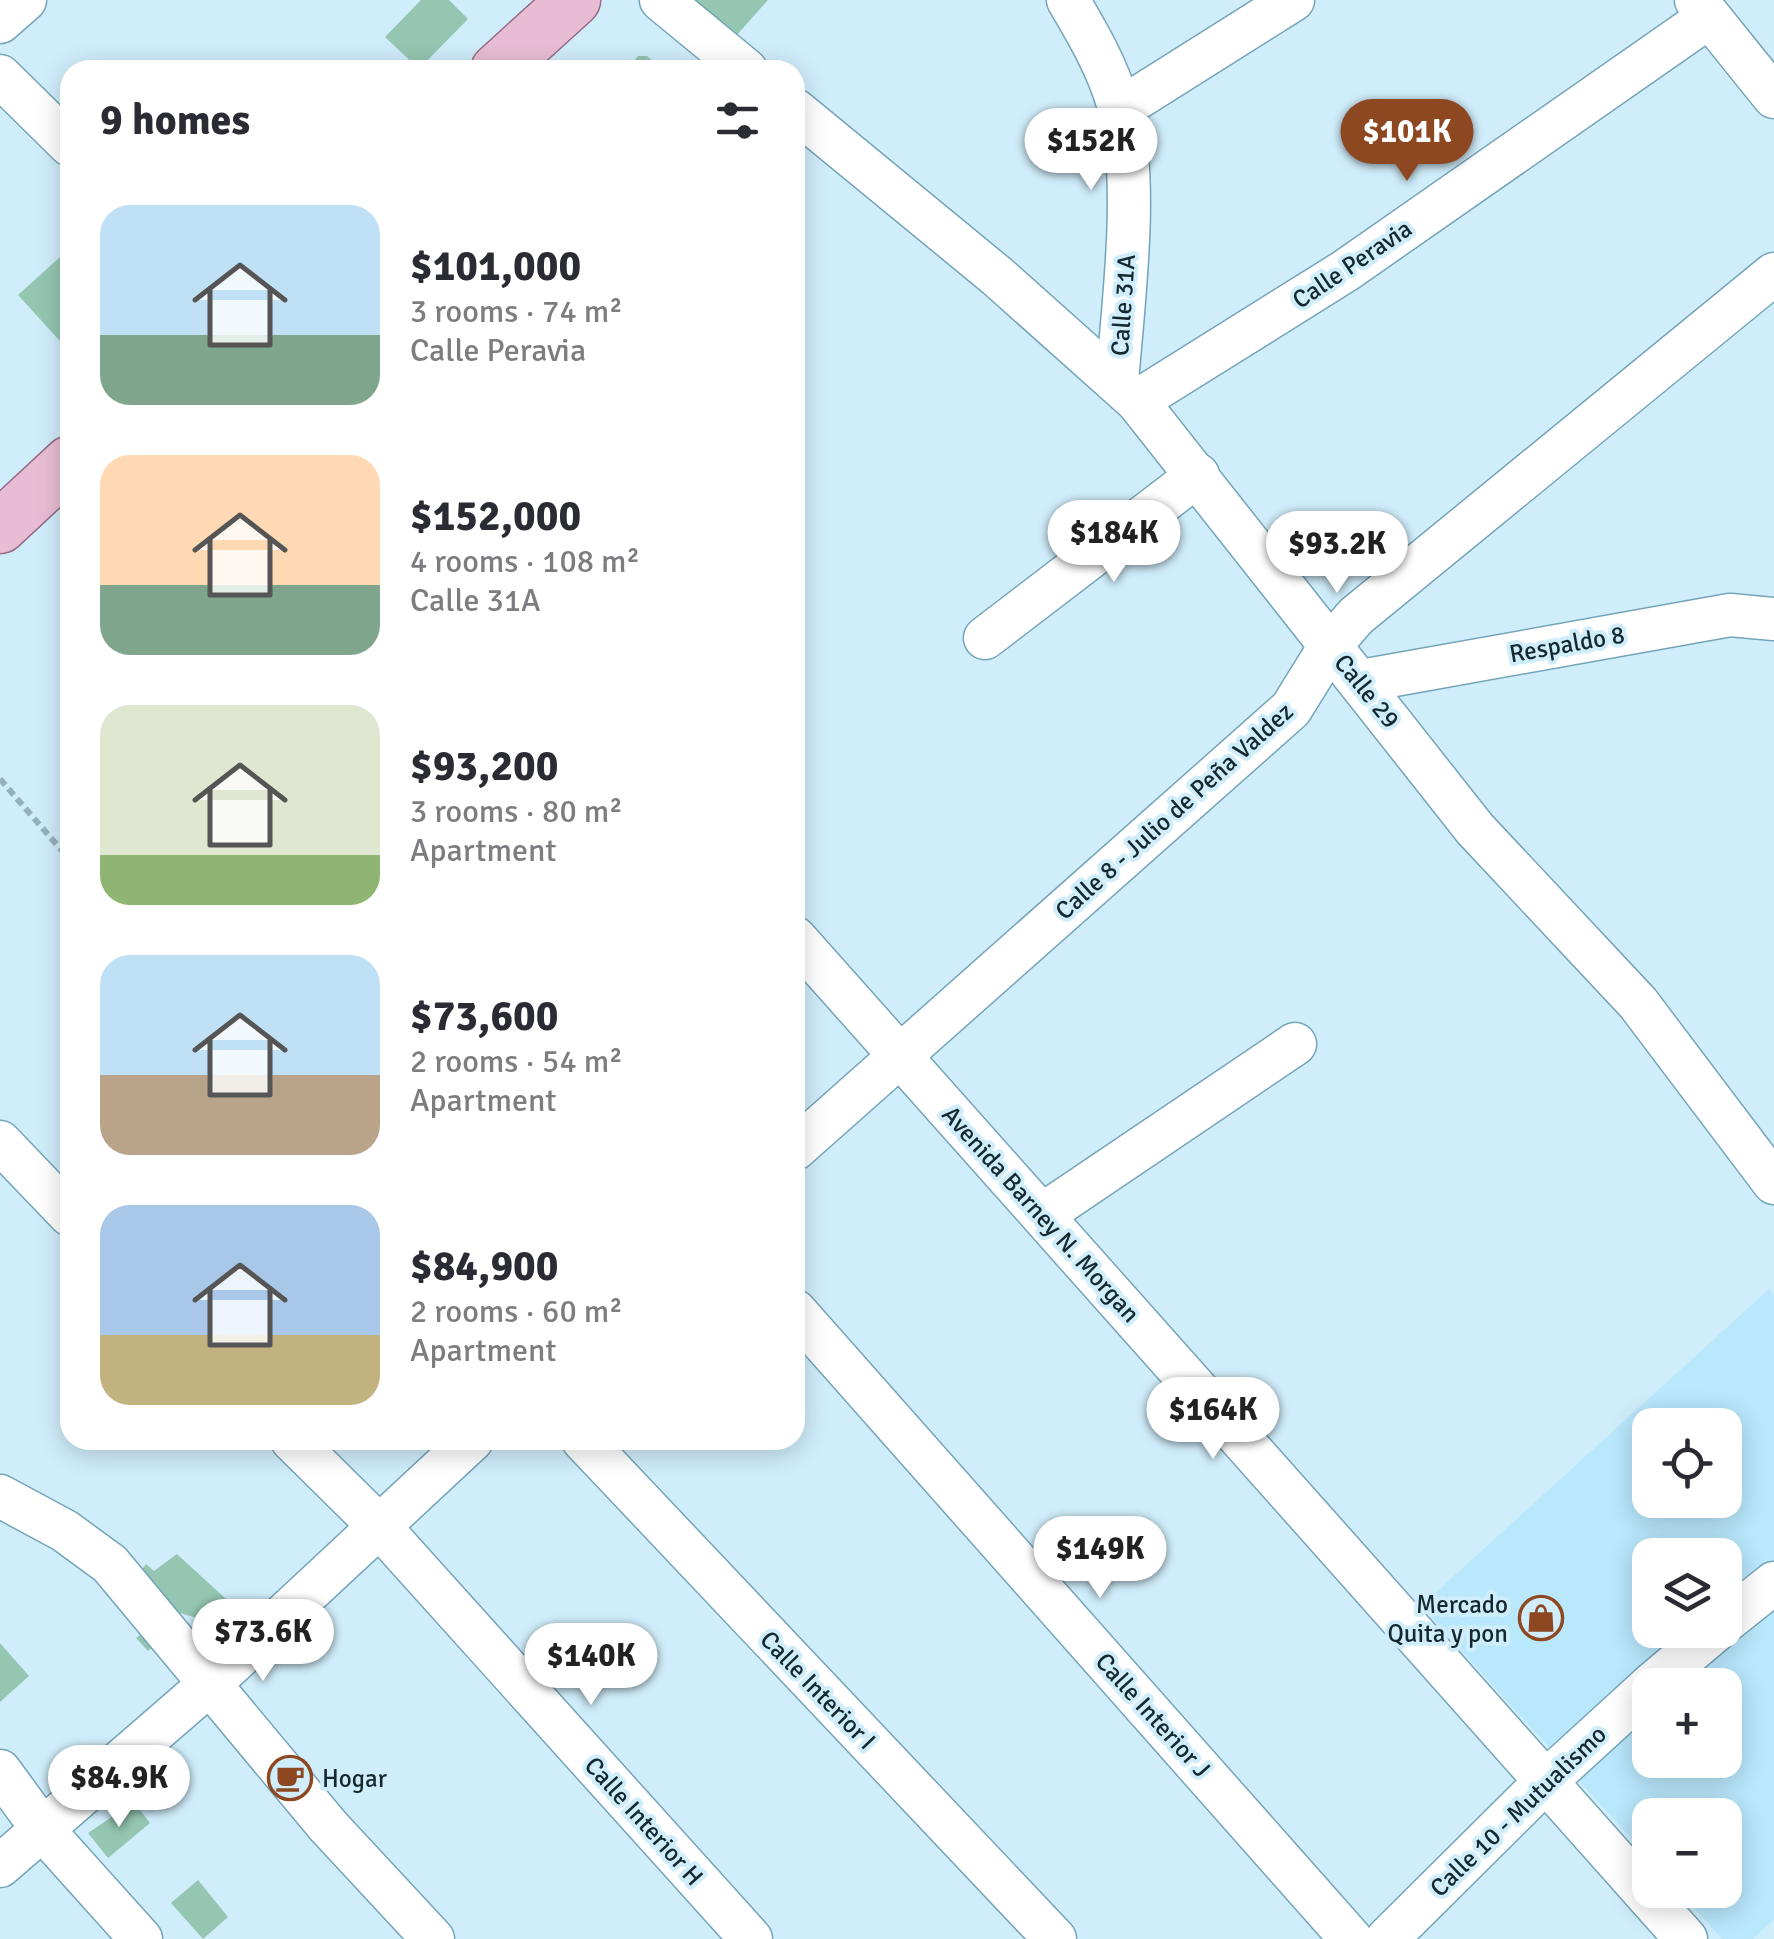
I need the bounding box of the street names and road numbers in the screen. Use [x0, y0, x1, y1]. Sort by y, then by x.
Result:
street label: Calle Peravia [1286, 213, 1418, 315]
street label: Calle 31A [1104, 253, 1142, 357]
street label: Respaldo 8 [1507, 619, 1627, 669]
street label: Calle 29 [1328, 648, 1406, 734]
street label: Calle 8 - Julio de Peña Valdez [1049, 696, 1299, 926]
street label: Avenida Barney N. Morgan [935, 1099, 1147, 1329]
street label: Calle Interior I [754, 1624, 882, 1756]
street label: Calle Interior J [1089, 1646, 1217, 1784]
street label: Calle 10 - Mutualismo [1423, 1719, 1613, 1903]
street label: Calle Interior H [578, 1750, 710, 1892]

